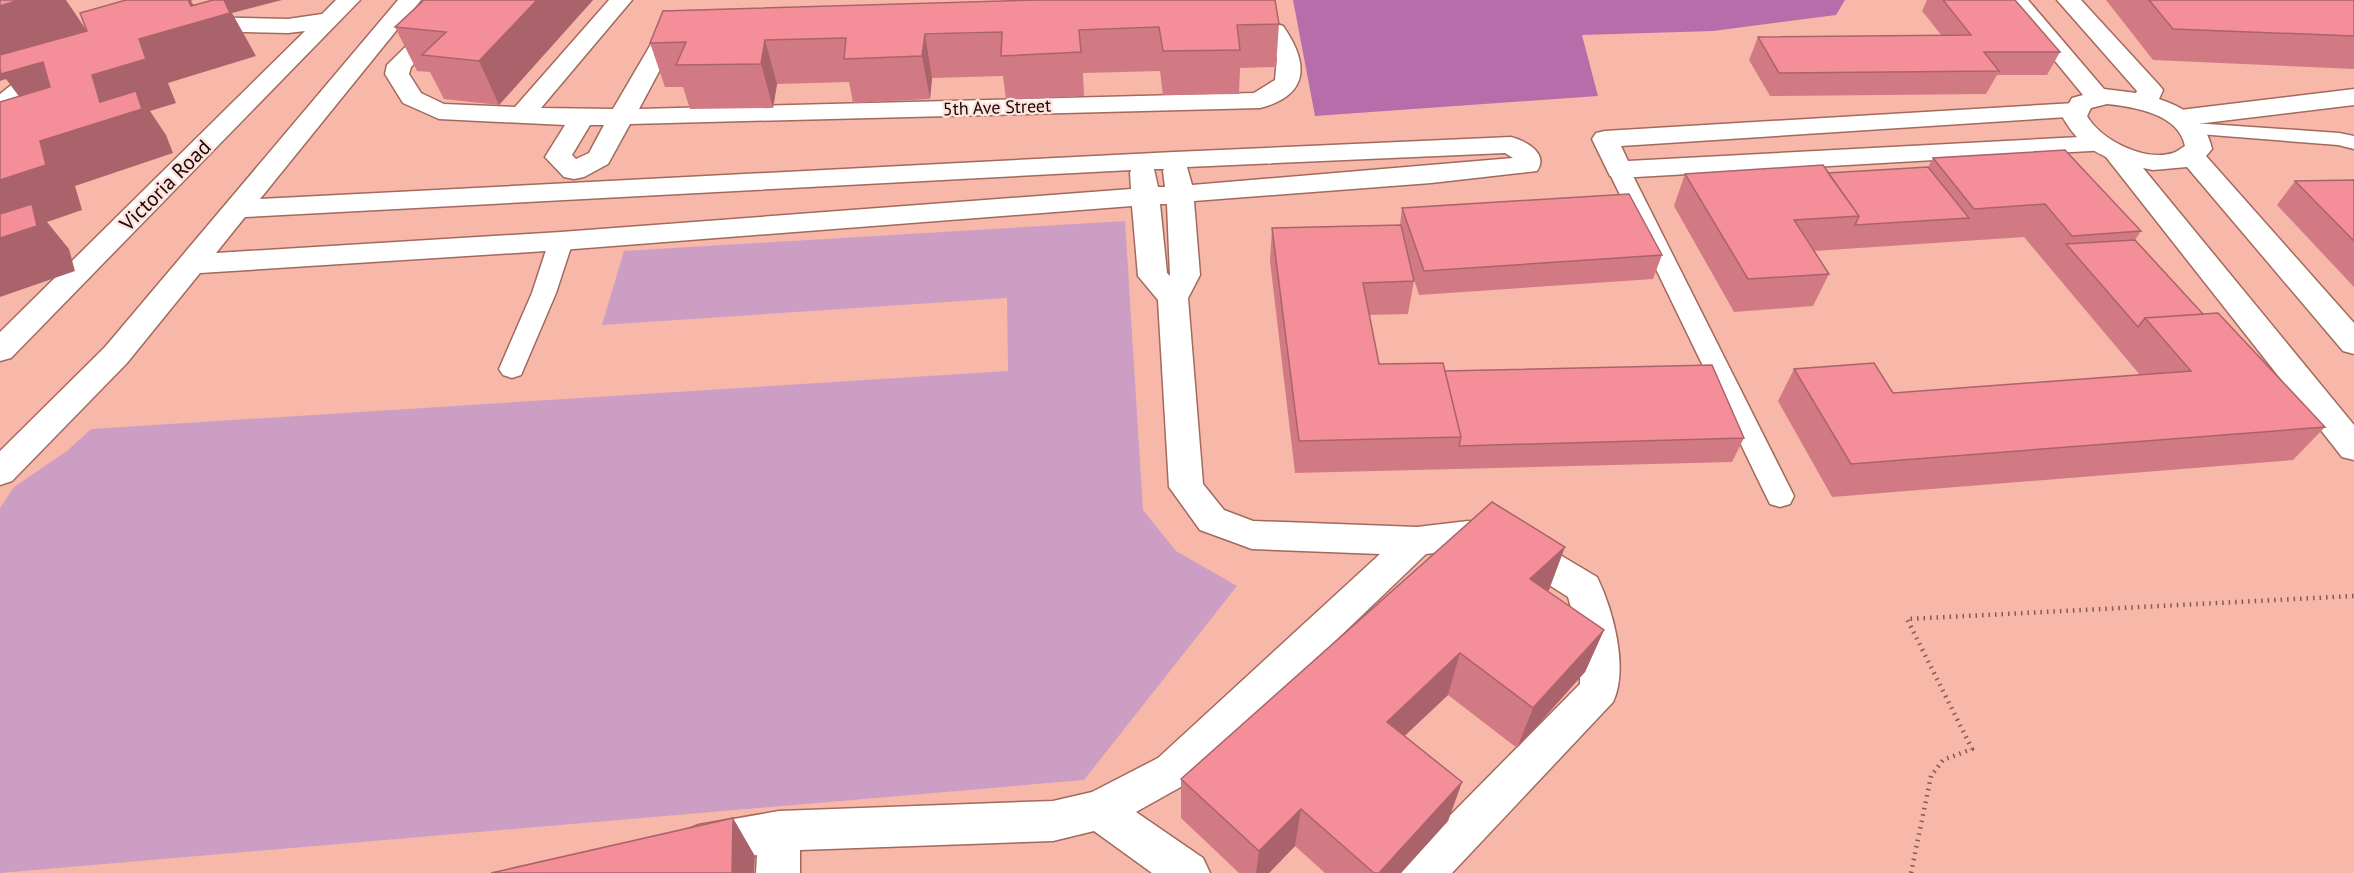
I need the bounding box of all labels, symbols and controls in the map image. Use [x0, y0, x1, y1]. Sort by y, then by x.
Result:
street label: 5th Ave Street [942, 94, 1052, 120]
street label: Victoria Road [113, 134, 216, 237]

